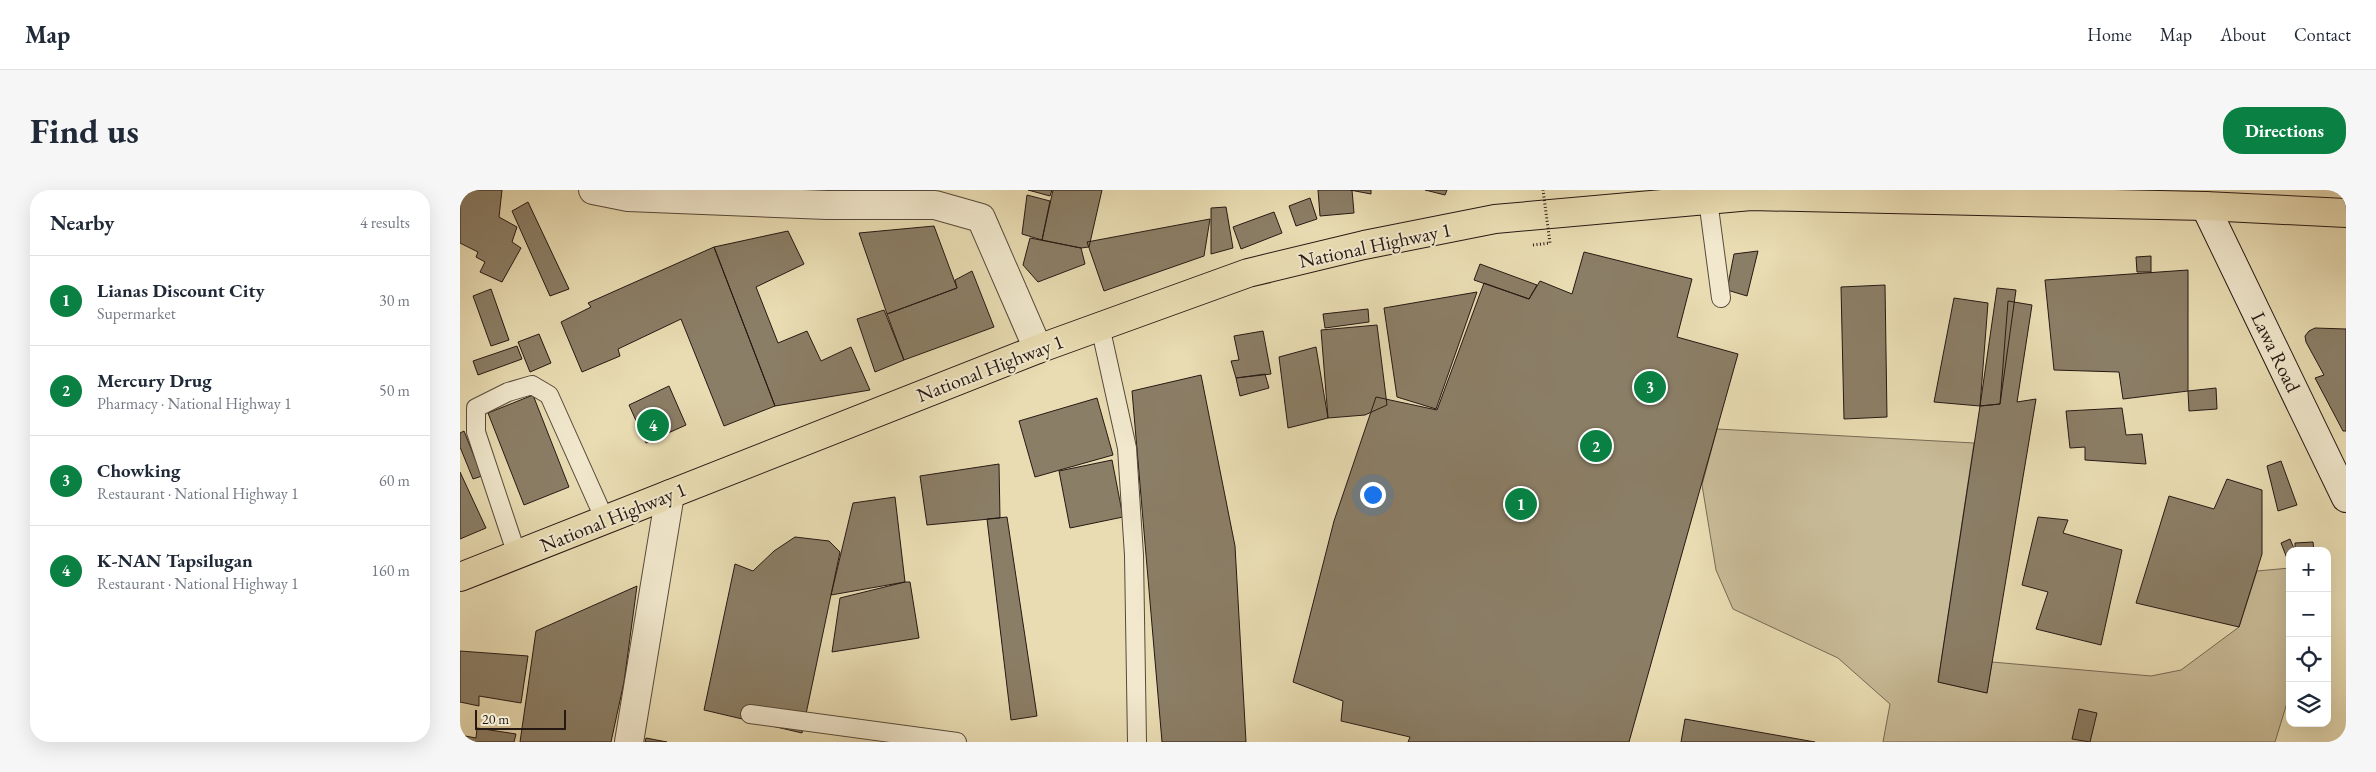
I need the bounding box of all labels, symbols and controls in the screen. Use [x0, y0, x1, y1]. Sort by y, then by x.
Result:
text: Map [25, 19, 70, 50]
text: Home [2087, 23, 2132, 46]
text: Map [2160, 23, 2192, 46]
text: About [2220, 23, 2266, 46]
text: Contact [2294, 23, 2351, 46]
button: Directions [2223, 107, 2346, 154]
text: Find us [30, 108, 139, 153]
text: Nearby [50, 209, 114, 236]
text: 4 results [360, 212, 410, 233]
street label: National Highway 1 [1296, 216, 1454, 274]
text: Lianas Discount City [97, 278, 265, 303]
text: 1 [62, 290, 70, 311]
text: 30 m [379, 290, 410, 311]
text: Supermarket [97, 303, 176, 324]
street label: Lawa Road [2245, 307, 2307, 397]
street label: National Highway 1 [913, 328, 1067, 408]
text: Mercury Drug [97, 368, 212, 393]
pin: 3 [1634, 368, 1666, 406]
text: 2 [62, 380, 70, 401]
text: 50 m [379, 380, 410, 401]
text: Pharmacy · National Highway 1 [97, 393, 292, 414]
pin: 4 [637, 406, 669, 444]
pin: 2 [1580, 427, 1612, 465]
text: Chowking [97, 458, 181, 483]
text: 3 [62, 470, 70, 491]
text: 60 m [379, 470, 410, 491]
street label: National Highway 1 [536, 476, 690, 558]
your location [1360, 482, 1386, 508]
text: Restaurant · National Highway 1 [97, 483, 299, 504]
pin: 1 [1505, 485, 1537, 523]
map controls [2286, 547, 2331, 727]
button: + [2286, 547, 2331, 592]
text: K-NAN Tapsilugan [97, 548, 253, 573]
text: 4 [62, 560, 70, 581]
text: 160 m [371, 560, 410, 581]
text: Restaurant · National Highway 1 [97, 573, 299, 594]
button: − [2286, 592, 2331, 637]
button: locate [2286, 637, 2331, 682]
button: layers [2286, 682, 2331, 727]
scale bar [475, 707, 566, 730]
text: 20 m [482, 710, 509, 728]

